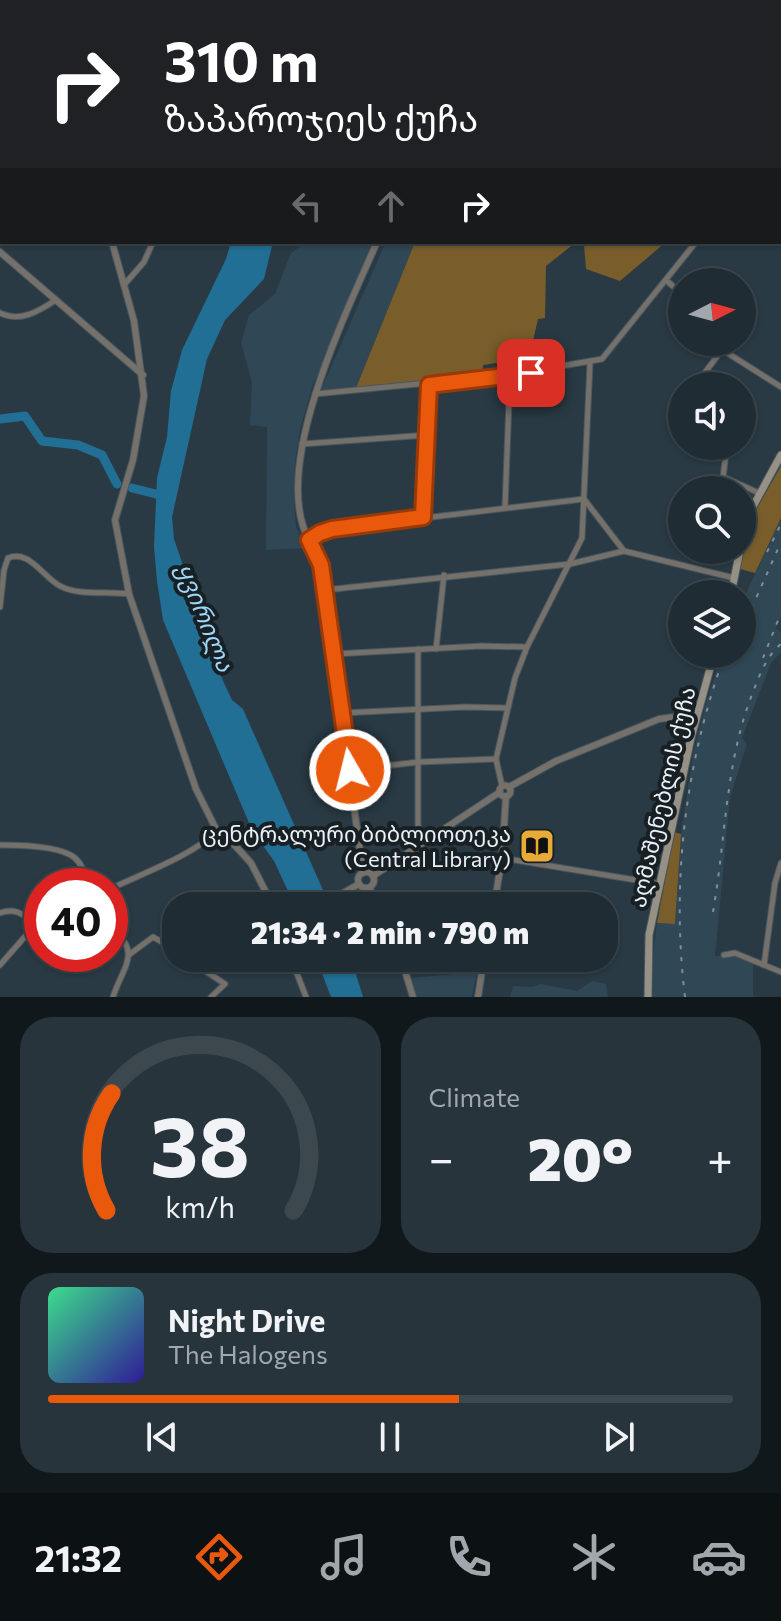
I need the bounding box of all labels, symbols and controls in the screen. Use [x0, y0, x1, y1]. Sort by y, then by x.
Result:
text: 310 m [164, 25, 319, 94]
icon: right [32, 32, 136, 136]
text: ზაპაროჯიეს ქუჩა [164, 95, 478, 139]
icon: left [285, 184, 329, 228]
icon: ahead [369, 184, 413, 228]
icon: right [453, 184, 497, 228]
north arrow [668, 268, 756, 356]
map controls [668, 268, 756, 668]
pin [497, 339, 565, 407]
icon: arrive [509, 351, 553, 395]
button: sound [668, 372, 756, 460]
button: search [668, 476, 756, 564]
water label: ყვირილა [170, 559, 241, 676]
button: layers [668, 580, 756, 668]
street label: აღმაშენებლის ქუჩა [623, 684, 702, 910]
position arrow [308, 728, 392, 812]
place label: ცენტრალური ბიბლიოთეკა (Central Library) [202, 820, 511, 872]
library icon: ცენტრალური ბიბლიოთეკა (Central Library) [518, 827, 556, 865]
speed limit sign: 40 [24, 868, 128, 972]
text: 21:34 · 2 min · 790 m [251, 913, 529, 950]
text: Climate [429, 1081, 520, 1112]
text: 38 [150, 1092, 250, 1194]
text: 20° [528, 1120, 633, 1193]
text: − [429, 1130, 454, 1184]
text: + [707, 1130, 733, 1184]
text: km/h [165, 1189, 235, 1224]
text: Night Drive [168, 1301, 325, 1338]
text: The Halogens [168, 1338, 328, 1369]
icon: previous [140, 1415, 184, 1459]
icon: pause [368, 1415, 412, 1459]
icon: next [597, 1415, 641, 1459]
icon: directions [191, 1529, 247, 1585]
icon: music [316, 1529, 372, 1585]
icon: phone [441, 1529, 497, 1585]
icon: climate [566, 1529, 622, 1585]
icon: car [691, 1529, 747, 1585]
text: 21:32 [34, 1535, 122, 1579]

